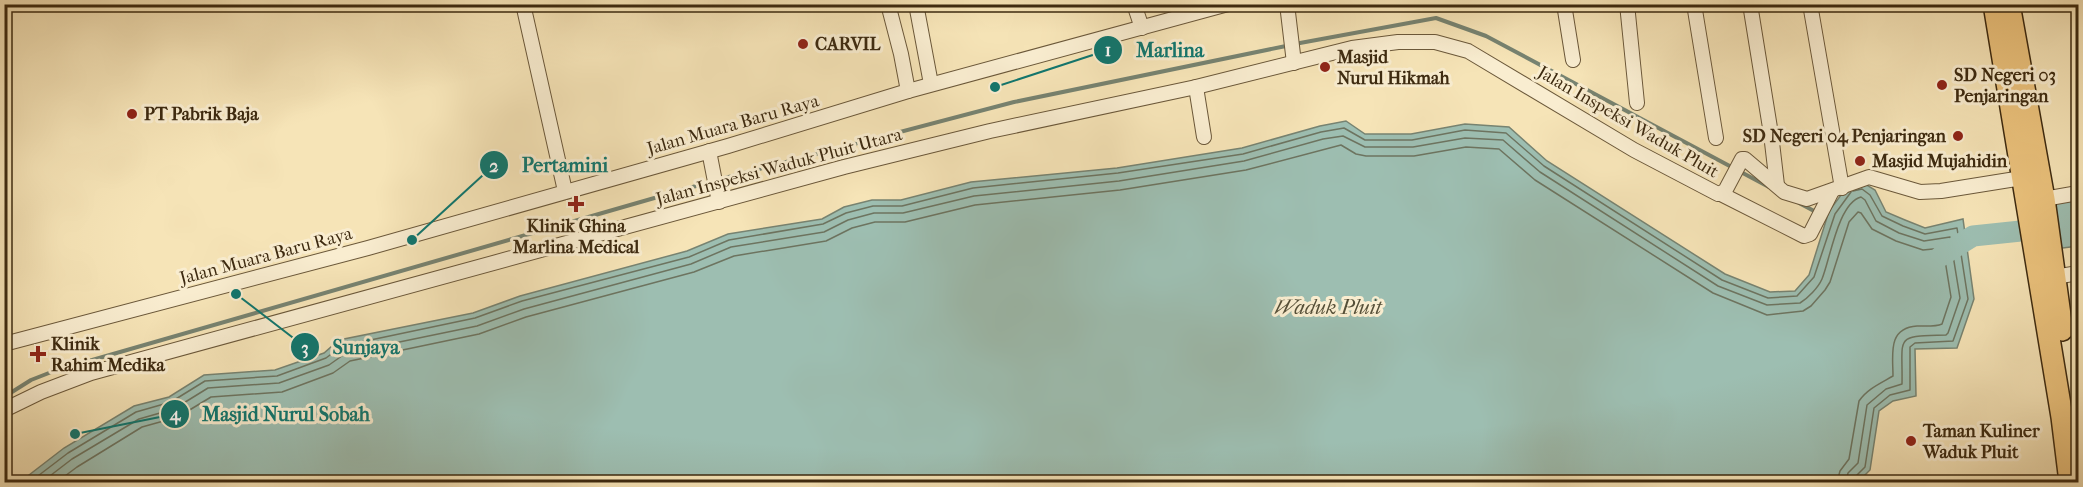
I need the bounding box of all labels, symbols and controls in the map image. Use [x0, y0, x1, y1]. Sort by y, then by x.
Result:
callout: Marlina [1093, 31, 1216, 69]
place label: CARVIL [815, 34, 882, 55]
marker: CARVIL [796, 37, 810, 51]
text: Marlina [1135, 39, 1205, 62]
text: 1 [1105, 40, 1111, 61]
place label: Masjid Nurul Hikmah [1336, 47, 1450, 89]
marker: Masjid Nurul Hikmah [1318, 60, 1332, 74]
street label: Jalan Inspeksi Waduk Pluit [1532, 61, 1723, 183]
place label: SD Negeri 03 Penjaringan [1954, 65, 2056, 107]
marker: SD Negeri 03 Penjaringan [1935, 78, 1949, 92]
street label: Jalan Muara Baru Raya [643, 90, 822, 160]
place label: PT Pabrik Baja [144, 104, 259, 125]
marker: PT Pabrik Baja [125, 107, 139, 121]
street label: Jalan Inspeksi Waduk Pluit Utara [652, 124, 905, 211]
place label: SD Negeri 04 Penjaringan [1743, 126, 1947, 147]
marker: SD Negeri 04 Penjaringan [1951, 129, 1965, 143]
callout: Pertamini [479, 146, 620, 184]
place label: Masjid Mujahidin [1871, 151, 2008, 172]
text: Pertamini [522, 154, 609, 177]
marker: Masjid Mujahidin [1853, 154, 1867, 168]
text: 2 [489, 156, 499, 177]
marker: Klinik Ghina Marlina Medical [567, 195, 585, 213]
place label: Klinik Ghina Marlina Medical [512, 216, 640, 258]
street label: Jalan Muara Baru Raya [175, 223, 355, 290]
water label: Waduk Pluit [1274, 296, 1383, 319]
callout: Sunjaya [290, 328, 411, 366]
place label: Klinik Rahim Medika [51, 334, 165, 376]
text: Sunjaya [333, 336, 400, 359]
text: 3 [301, 338, 309, 359]
marker: Klinik Rahim Medika [29, 345, 47, 363]
callout: Masjid Nurul Sobah [160, 395, 382, 433]
text: Masjid Nurul Sobah [201, 403, 371, 426]
text: 4 [169, 404, 182, 425]
place label: Taman Kuliner Waduk Pluit [1922, 421, 2040, 463]
marker: Taman Kuliner Waduk Pluit [1904, 434, 1918, 448]

